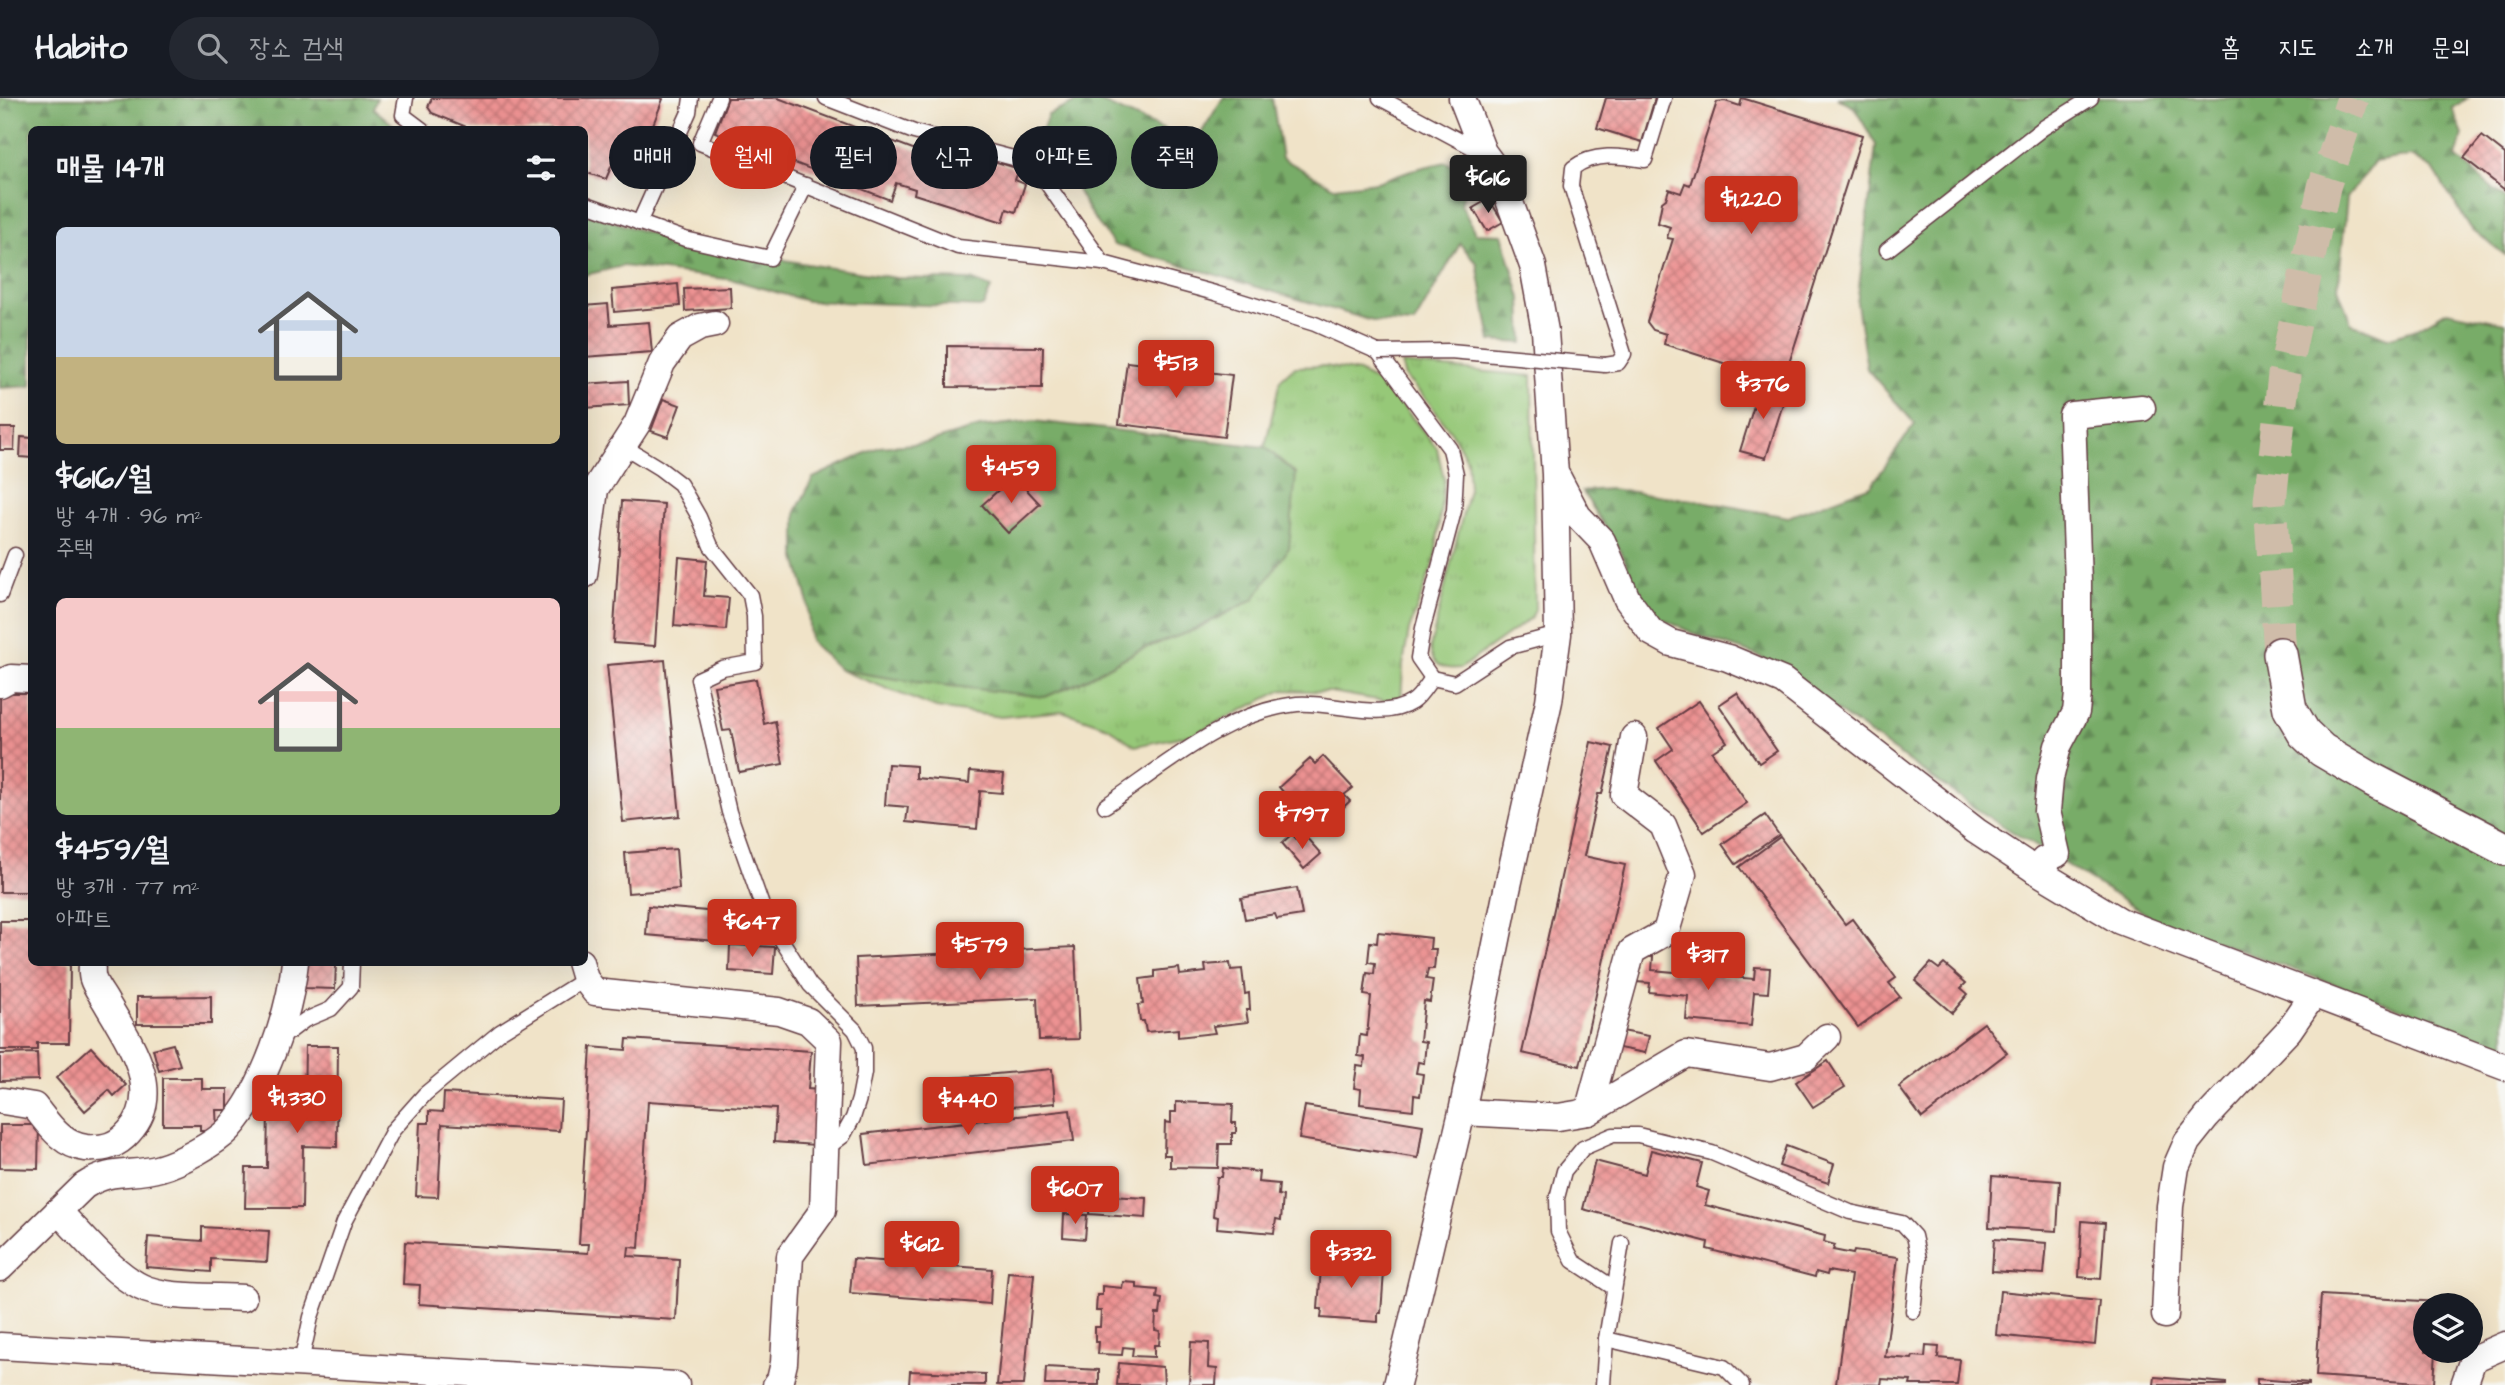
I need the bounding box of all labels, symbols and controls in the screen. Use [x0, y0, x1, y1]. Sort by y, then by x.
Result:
search box [169, 17, 659, 80]
text: Habito [35, 25, 127, 71]
icon: search [193, 29, 231, 67]
text: 장소 검색 [249, 30, 343, 66]
text: 홈 [2221, 31, 2240, 65]
text: 지도 [2278, 31, 2317, 65]
text: 소개 [2355, 31, 2393, 65]
text: 문의 [2431, 31, 2470, 65]
chip: 매매 [609, 126, 696, 189]
chip: 월세 [710, 126, 796, 189]
chip: 필터 [810, 126, 897, 189]
chip: 신규 [911, 126, 998, 189]
chip: 아파트 [1012, 126, 1117, 189]
chip: 주택 [1131, 126, 1218, 189]
text: 매물 14개 [56, 147, 165, 189]
icon: filters [522, 149, 560, 187]
pin: $616 [1447, 156, 1529, 215]
text: $616 [1466, 162, 1510, 194]
pin: $1,220 [1694, 176, 1808, 236]
text: $1,220 [1721, 183, 1781, 215]
icon: home [245, 273, 371, 399]
pin: $513 [1135, 341, 1217, 400]
text: $513 [1154, 347, 1198, 379]
pin: $376 [1722, 362, 1804, 421]
text: $376 [1736, 368, 1790, 400]
pin: $459 [970, 446, 1052, 505]
text: $459 [982, 452, 1040, 484]
text: $616/월 [56, 458, 152, 500]
text: 방 4개 · 96 m² [56, 500, 203, 532]
text: 주택 [56, 532, 93, 564]
icon: home [245, 644, 371, 770]
pin: $797 [1261, 792, 1343, 851]
text: $797 [1275, 798, 1329, 830]
text: $459/월 [56, 829, 169, 871]
text: 방 3개 · 77 m² [56, 871, 200, 903]
pin: $647 [711, 900, 793, 959]
text: 아파트 [56, 903, 112, 935]
text: $647 [723, 906, 781, 938]
pin: $579 [939, 922, 1021, 982]
text: $579 [952, 929, 1008, 961]
pin: $317 [1667, 932, 1749, 992]
text: $317 [1687, 939, 1729, 971]
pin: $1,330 [240, 1076, 354, 1135]
pin: $440 [927, 1077, 1009, 1137]
text: $1,330 [268, 1082, 326, 1114]
text: $440 [939, 1084, 997, 1116]
pin: $607 [1034, 1166, 1116, 1226]
text: $607 [1047, 1173, 1103, 1205]
pin: $612 [881, 1222, 963, 1281]
text: $612 [900, 1228, 944, 1260]
pin: $332 [1310, 1230, 1392, 1290]
text: $332 [1326, 1237, 1376, 1269]
map controls [2413, 1293, 2483, 1363]
button: layers [2413, 1293, 2483, 1363]

